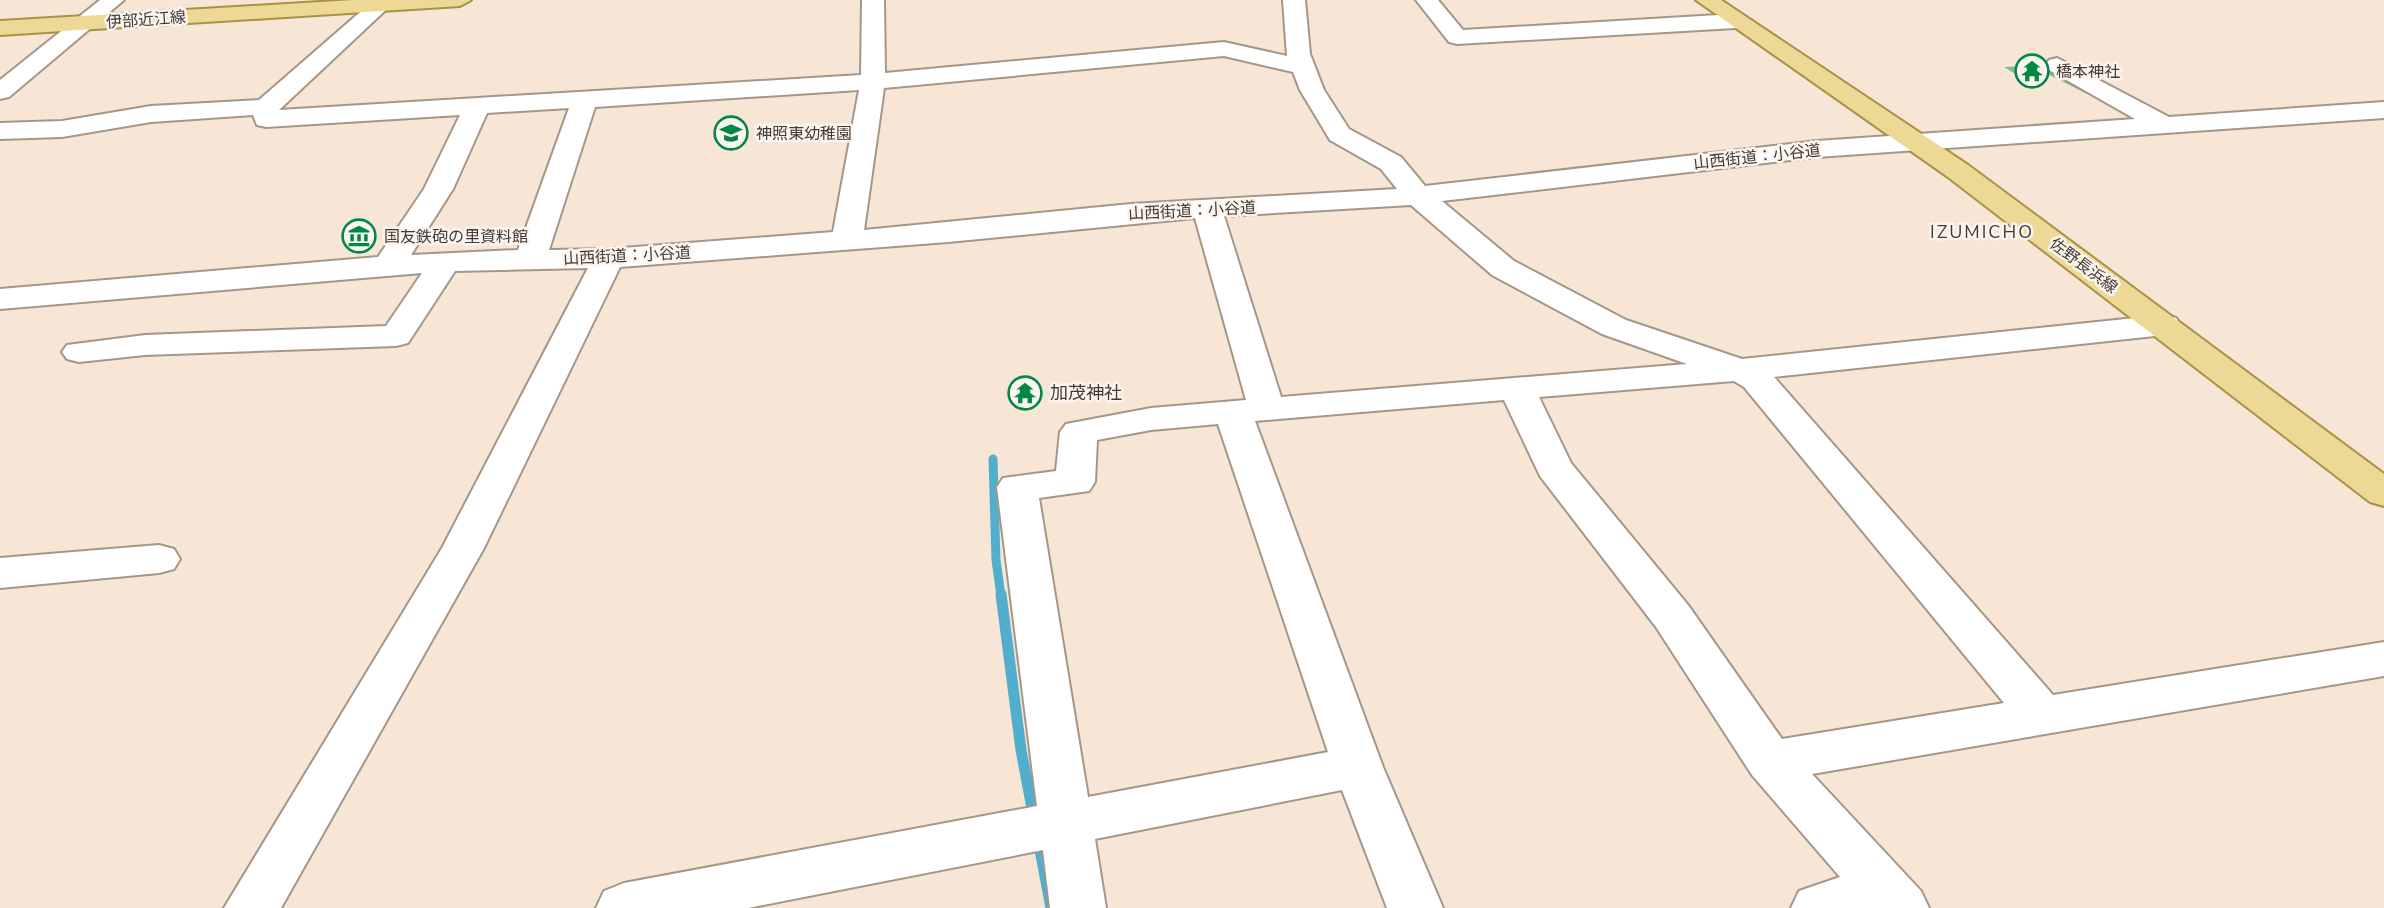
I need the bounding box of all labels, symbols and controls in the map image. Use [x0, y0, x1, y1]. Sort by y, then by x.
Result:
street label: 伊部近江線 [105, 6, 187, 34]
temple icon: 橋本神社 [2013, 52, 2051, 90]
place label: 橋本神社 [2056, 61, 2120, 83]
school or university icon: 神照東幼稚園 [712, 114, 750, 152]
place label: 神照東幼稚園 [756, 123, 852, 145]
street label: 山西街道：小谷道 [1692, 139, 1822, 175]
street label: 山西街道：小谷道 [1128, 197, 1257, 225]
museum icon: 国友鉄砲の里資料館 [340, 217, 378, 255]
district label: IZUMICHO [1930, 220, 2034, 244]
place label: 国友鉄砲の里資料館 [384, 226, 528, 248]
street label: 佐野長浜線 [2045, 233, 2122, 299]
street label: 山西街道：小谷道 [563, 242, 692, 270]
temple icon: 加茂神社 [1006, 374, 1044, 412]
place label: 加茂神社 [1050, 381, 1122, 405]

